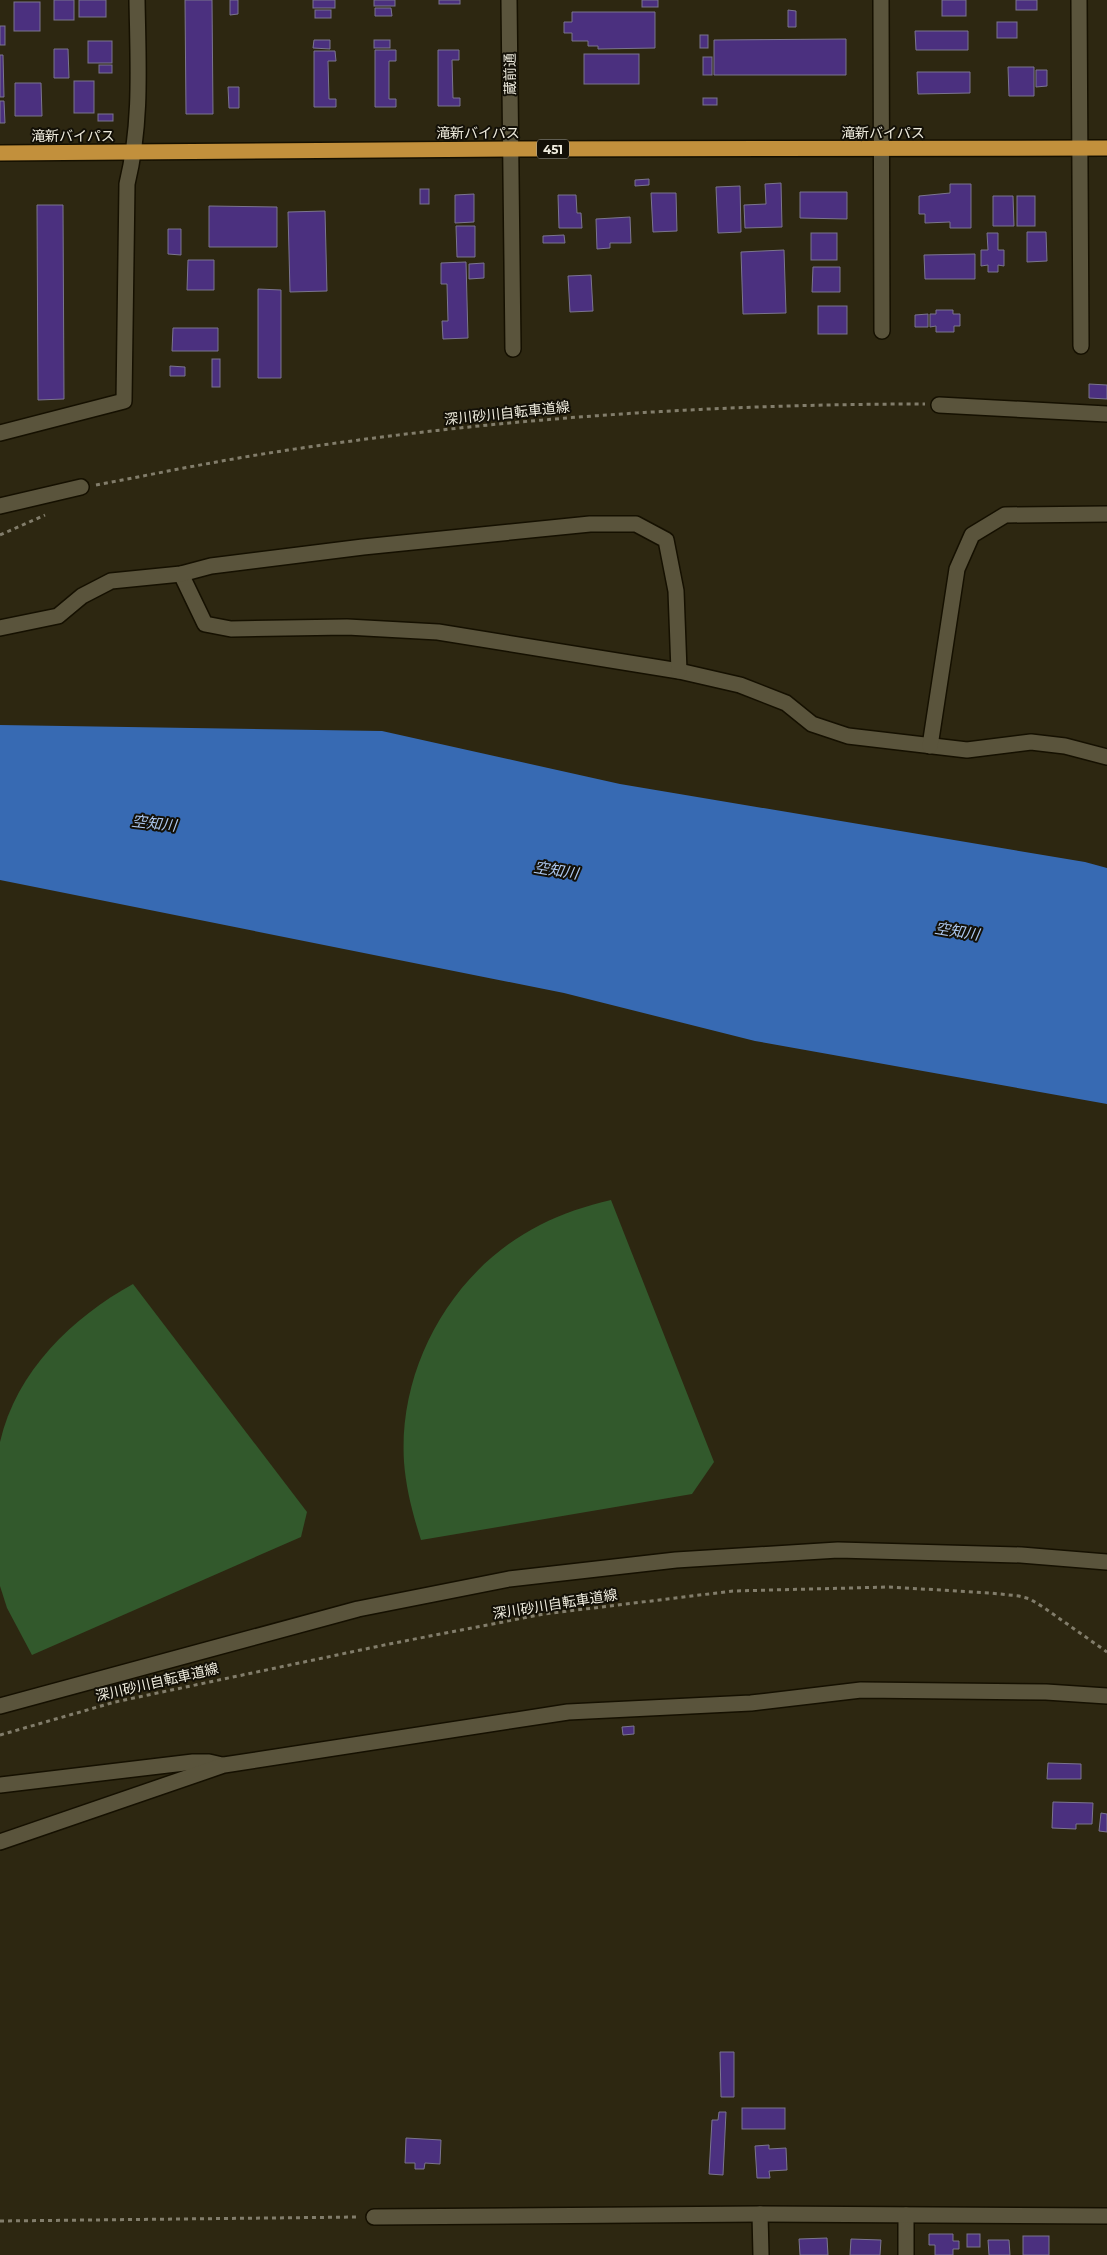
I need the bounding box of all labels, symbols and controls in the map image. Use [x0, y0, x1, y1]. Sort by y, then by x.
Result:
street label: 蔵前通 [501, 53, 519, 95]
street label: 滝新バイパス [436, 124, 520, 142]
street label: 滝新バイパス [841, 124, 925, 142]
street label: 滝新バイパス [31, 127, 115, 145]
road number: 451 [537, 140, 569, 158]
street label: 深川砂川自転車道線 [443, 397, 571, 429]
water label: 空知川 [131, 811, 179, 835]
water label: 空知川 [532, 857, 582, 883]
water label: 空知川 [933, 918, 983, 944]
street label: 深川砂川自転車道線 [491, 1585, 619, 1623]
street label: 深川砂川自転車道線 [94, 1659, 220, 1705]

